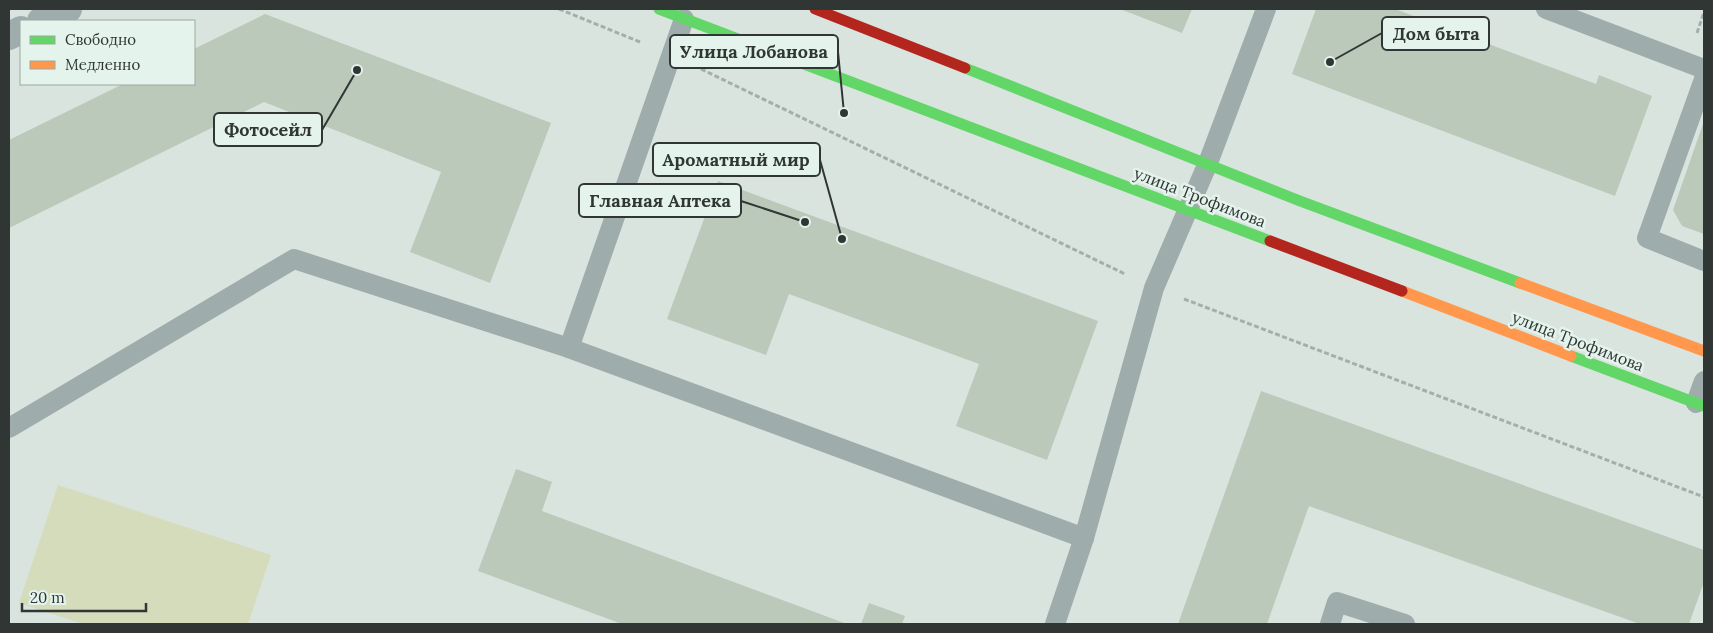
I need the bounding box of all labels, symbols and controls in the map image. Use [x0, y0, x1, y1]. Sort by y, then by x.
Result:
callout: Дом быта [1382, 17, 1489, 50]
legend [20, 20, 195, 85]
text: Дом быта [1392, 22, 1480, 45]
text: Свободно [65, 30, 136, 49]
callout: Улица Лобанова [670, 35, 838, 68]
text: Улица Лобанова [680, 40, 828, 63]
text: Медленно [65, 55, 140, 74]
callout: Фотосейл [214, 113, 322, 146]
text: Фотосейл [224, 118, 312, 141]
callout: Ароматный мир [653, 143, 820, 176]
text: Ароматный мир [662, 148, 810, 171]
street label: улица Трофимова [1131, 163, 1269, 231]
callout: Главная Аптека [579, 184, 741, 217]
text: Главная Аптека [589, 189, 732, 212]
street label: улица Трофимова [1509, 307, 1647, 375]
scale bar [22, 580, 146, 612]
text: 20 m [30, 588, 65, 607]

